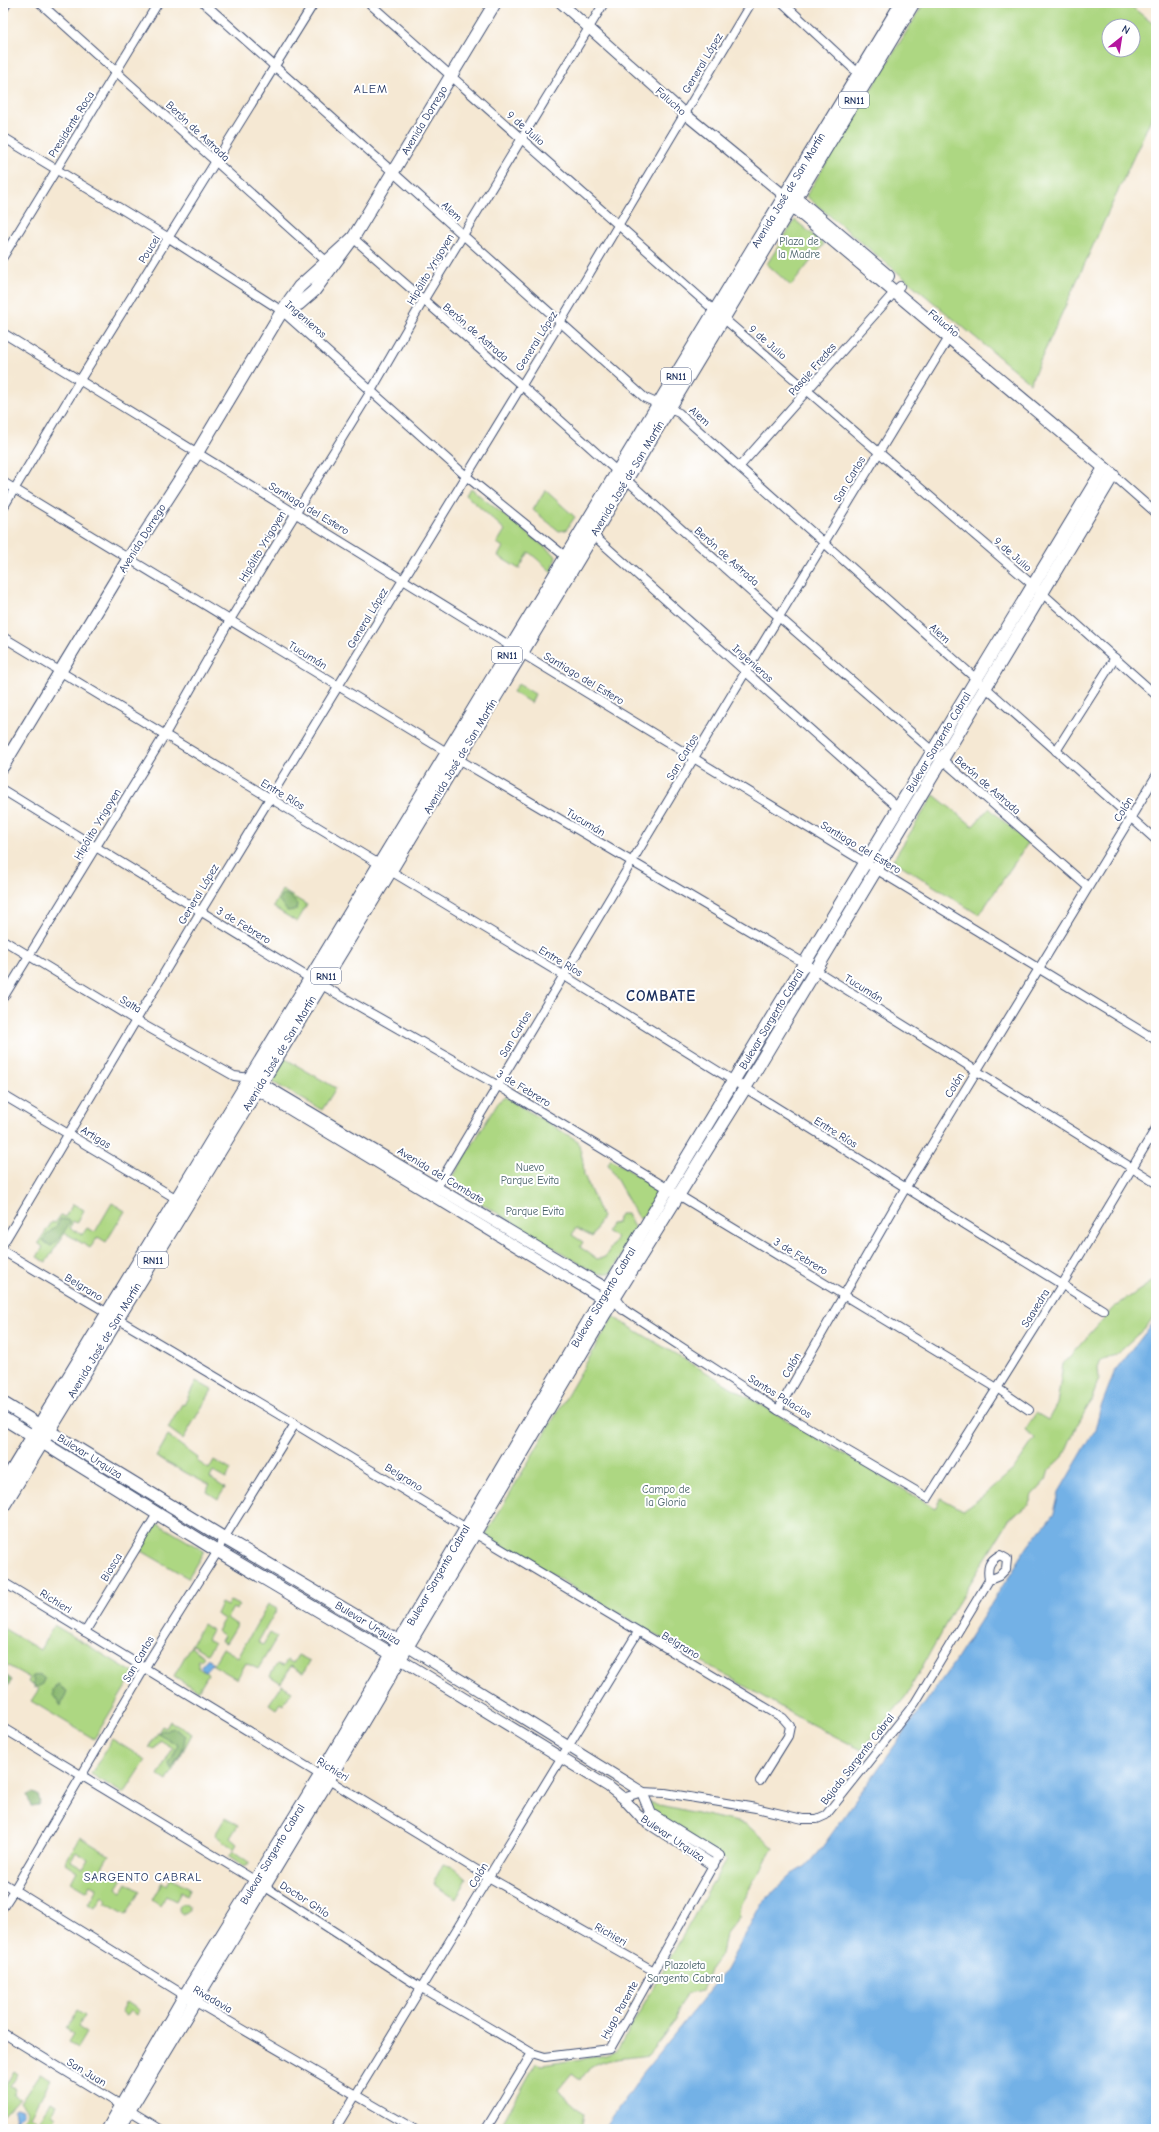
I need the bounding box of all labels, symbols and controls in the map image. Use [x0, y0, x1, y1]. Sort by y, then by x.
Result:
north arrow [1101, 18, 1141, 58]
text: N [1119, 22, 1132, 37]
street label: General López [679, 31, 726, 96]
district label: ALEM [354, 82, 388, 96]
street label: Avenida Dorrego [399, 83, 450, 157]
street label: Falucho [653, 85, 689, 118]
street label: Presidente Roca [46, 89, 97, 160]
road number: RN11 [839, 92, 869, 108]
street label: Berón de Astrada [163, 99, 232, 164]
street label: 9 de Julio [504, 108, 547, 148]
street label: Avenida José de San Martín [749, 130, 828, 250]
street label: Alem [439, 199, 465, 224]
street label: Hipólito Yrigoyen [404, 231, 457, 307]
street label: Poucel [136, 233, 163, 266]
park label: Plaza de la Madre [778, 235, 821, 261]
street label: Ingenieros [282, 298, 329, 341]
street label: Berón de Astrada [440, 300, 511, 364]
street label: Falucho [926, 307, 962, 340]
street label: General López [513, 309, 560, 374]
street label: 9 de Julio [746, 322, 789, 362]
street label: Pasaje Fredes [786, 340, 839, 398]
road number: RN11 [661, 368, 691, 384]
street label: Alem [687, 404, 713, 429]
street label: Avenida José de San Martín [588, 418, 667, 538]
street label: San Carlos [831, 454, 868, 504]
street label: Santiago del Estero [266, 479, 351, 538]
street label: Avenida Dorrego [116, 501, 169, 575]
street label: Hipólito Yrigoyen [236, 508, 289, 584]
street label: Berón de Astrada [692, 524, 762, 589]
street label: 9 de Julio [991, 534, 1034, 574]
street label: General López [344, 586, 391, 651]
street label: Alem [927, 621, 953, 646]
street label: Tucumán [286, 638, 329, 672]
street label: Ingenieros [730, 642, 776, 685]
road number: RN11 [492, 647, 522, 663]
street label: Santiago del Estero [541, 649, 626, 708]
street label: Bulevar Sargento Cabral [903, 690, 973, 795]
street label: Avenida José de San Martín [421, 696, 500, 816]
street label: San Carlos [664, 732, 701, 782]
street label: Berón de Astrada [952, 753, 1023, 817]
street label: Entre Ríos [259, 776, 307, 813]
street label: Hipólito Yrigoyen [71, 786, 124, 862]
street label: Colón [1111, 794, 1136, 824]
street label: Tucumán [564, 806, 608, 839]
street label: Santiago del Estero [818, 818, 903, 877]
street label: General López [175, 862, 222, 927]
street label: 3 de Febrero [214, 904, 273, 947]
street label: Entre Ríos [537, 943, 585, 980]
street label: Bulevar Sargento Cabral [736, 967, 806, 1072]
road number: RN11 [311, 968, 341, 984]
street label: Tucumán [842, 971, 885, 1005]
district label: COMBATE [626, 987, 696, 1005]
street label: Salta [118, 993, 144, 1016]
street label: Avenida José de San Martín [240, 993, 319, 1113]
street label: San Carlos [497, 1009, 534, 1059]
street label: 3 de Febrero [494, 1067, 553, 1110]
street label: Colón [942, 1070, 967, 1100]
street label: Entre Ríos [812, 1114, 860, 1151]
street label: Artigas [78, 1123, 113, 1152]
street label: Avenida del Combate [395, 1144, 487, 1207]
park label: Nuevo Parque Evita [501, 1161, 559, 1187]
park label: Parque Evita [506, 1205, 564, 1218]
street label: 3 de Febrero [771, 1235, 830, 1278]
street label: Bulevar Sargento Cabral [568, 1245, 638, 1350]
road number: RN11 [138, 1252, 168, 1268]
street label: Belgrano [62, 1271, 105, 1304]
street label: Avenida José de San Martín [65, 1280, 144, 1400]
street label: Saavedra [1019, 1287, 1052, 1330]
street label: Colón [779, 1350, 804, 1380]
street label: Santos Palacios [746, 1372, 814, 1421]
street label: Bulevar Urquiza [55, 1431, 125, 1482]
street label: Belgrano [382, 1461, 425, 1494]
park label: Campo de la Gloria [642, 1483, 691, 1509]
street label: Bulevar Sargento Cabral [404, 1522, 473, 1628]
street label: Biosca [98, 1551, 125, 1584]
street label: Richieri [37, 1587, 74, 1616]
street label: Bulevar Urquiza [333, 1599, 403, 1648]
street label: Belgrano [659, 1629, 702, 1662]
street label: San Carlos [120, 1634, 157, 1685]
street label: Bajada Sargento Cabral [818, 1711, 897, 1807]
street label: Richieri [314, 1755, 351, 1784]
street label: Bulevar Sargento Cabral [237, 1802, 307, 1907]
street label: Bulevar Urquiza [638, 1812, 707, 1865]
street label: Colón [466, 1860, 491, 1890]
district label: SARGENTO CABRAL [84, 1870, 202, 1884]
street label: Doctor Ghío [277, 1878, 332, 1920]
street label: Richieri [592, 1920, 629, 1949]
park label: Plazoleta Sargento Cabral [647, 1959, 723, 1985]
street label: Hugo Parente [598, 1979, 641, 2042]
street label: Rivadavia [191, 1983, 235, 2016]
street label: San Juan [65, 2056, 109, 2089]

